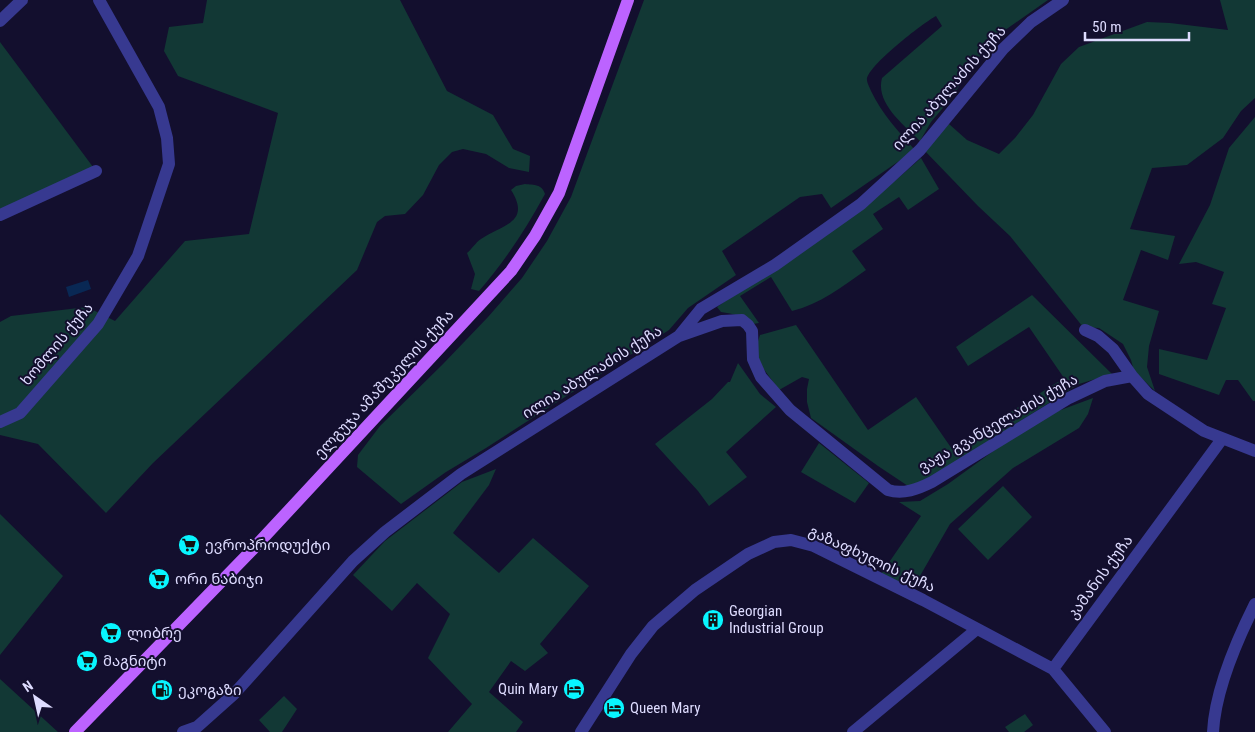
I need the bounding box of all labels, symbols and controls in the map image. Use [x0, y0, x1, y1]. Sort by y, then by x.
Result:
scale bar [1085, 10, 1189, 42]
text: 50 m [1092, 18, 1122, 36]
street label: ილია აბულაძის ქუჩა [888, 22, 1010, 154]
street label: ხომლის ქუჩა [17, 299, 97, 389]
street label: ელგუჯა ამაშუკელის ქუჩა [310, 306, 458, 462]
street label: ილია აბულაძის ქუჩა [519, 322, 665, 422]
street label: ვაჟა გვანცელაძის ქუჩა [915, 370, 1081, 476]
street label: გაზაფხულის ქუჩა [806, 522, 938, 596]
street label: კამანის ქუჩა [1064, 532, 1136, 622]
supermarket icon: ევროპროდუქტი [177, 533, 201, 557]
place label: ევროპროდუქტი [205, 536, 330, 554]
supermarket icon: ორი ნაბიჯი [147, 567, 171, 591]
place label: ორი ნაბიჯი [175, 570, 263, 588]
place label: Georgian Industrial Group [729, 602, 824, 637]
building icon: Georgian Industrial Group [701, 608, 725, 632]
supermarket icon: ლიბრე [99, 621, 123, 645]
place label: ლიბრე [127, 624, 182, 642]
supermarket icon: მაგნიტი [75, 649, 99, 673]
place label: მაგნიტი [103, 652, 166, 670]
north arrow [10, 672, 60, 722]
text: N [20, 677, 36, 695]
hotel icon: Quin Mary [562, 677, 586, 701]
fuel station icon: ეკოგაზი [150, 678, 174, 702]
place label: Quin Mary [498, 680, 558, 698]
place label: ეკოგაზი [178, 681, 242, 699]
hotel icon: Queen Mary [602, 696, 626, 720]
place label: Queen Mary [630, 699, 701, 717]

